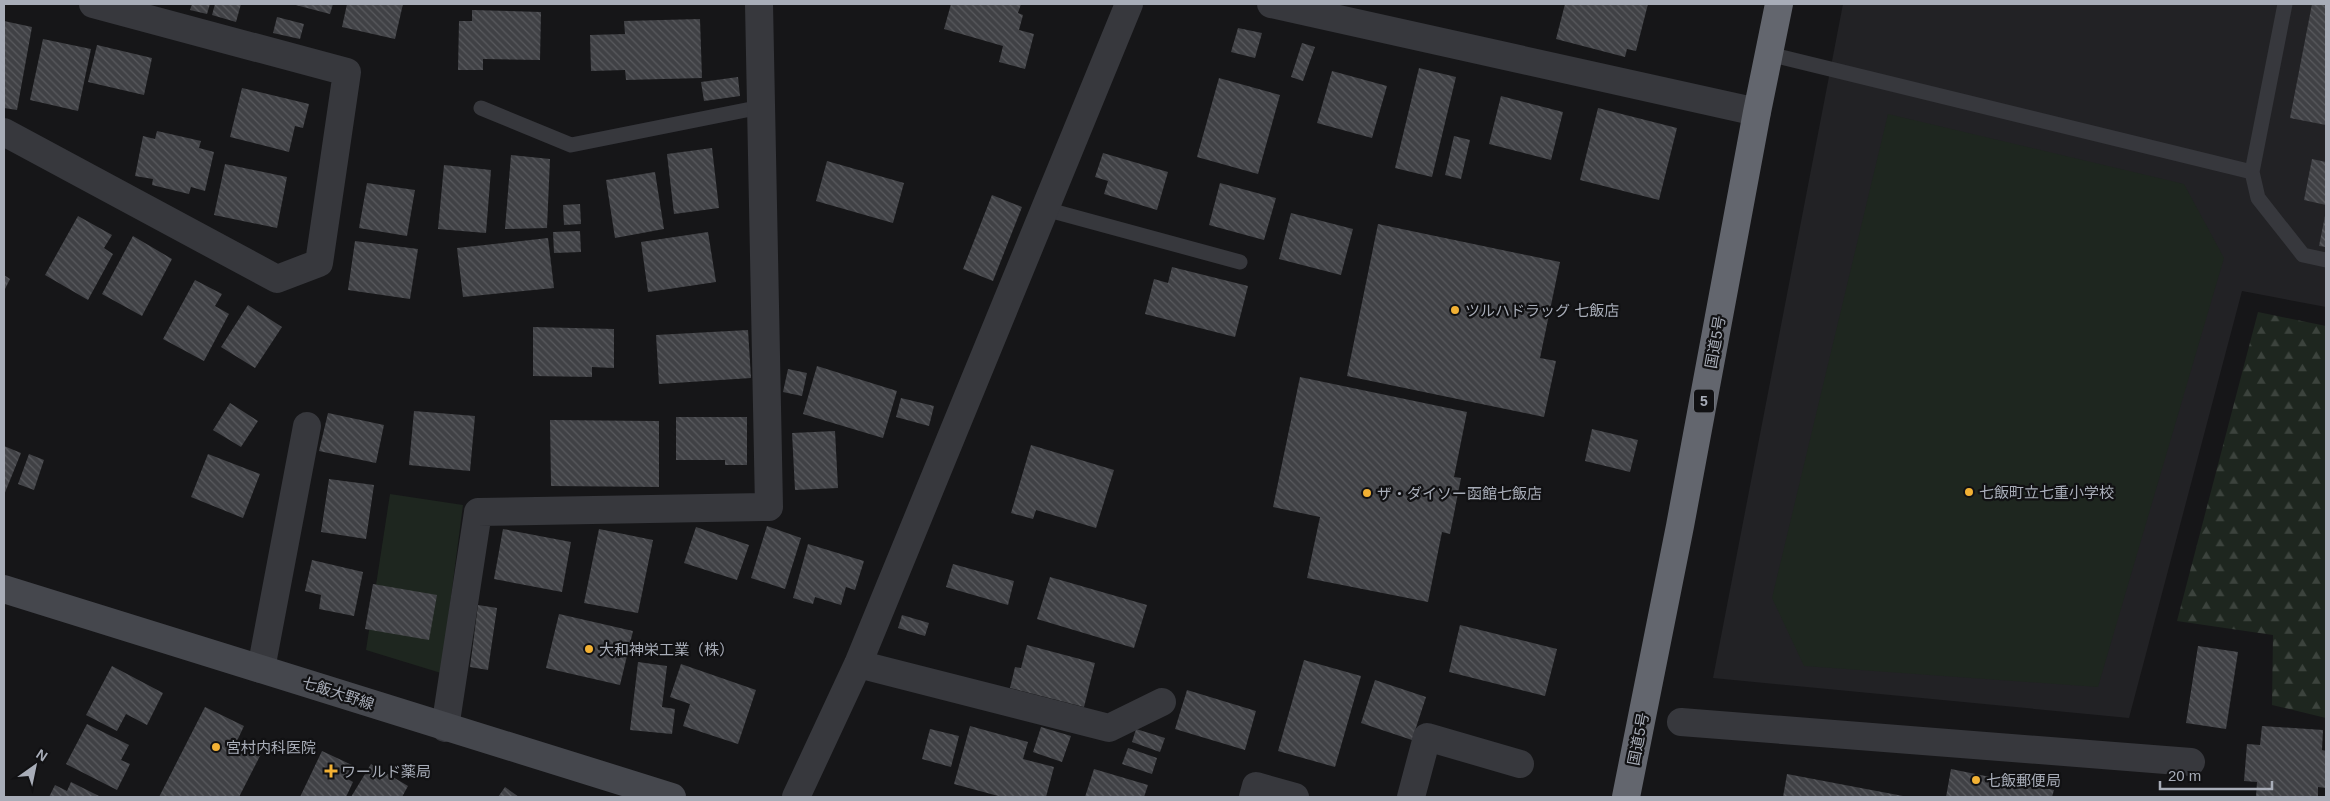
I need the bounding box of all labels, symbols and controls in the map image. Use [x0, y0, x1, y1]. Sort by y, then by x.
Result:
place label: ツルハドラッグ 七飯店 [1465, 302, 1619, 319]
marker: ツルハドラッグ 七飯店 [1449, 304, 1461, 316]
street label: 国道5号 [1702, 314, 1728, 370]
road number: 5 [1694, 390, 1714, 412]
place label: 七飯町立七重小学校 [1979, 484, 2114, 501]
place label: ザ・ダイソー函館七飯店 [1377, 485, 1542, 502]
marker: 七飯町立七重小学校 [1963, 486, 1975, 498]
marker: ザ・ダイソー函館七飯店 [1361, 487, 1373, 499]
place label: 大和神栄工業（株） [599, 641, 734, 658]
marker: 大和神栄工業（株） [583, 643, 595, 655]
street label: 七飯大野線 [300, 673, 376, 713]
street label: 国道5号 [1625, 711, 1651, 767]
place label: 宮村内科医院 [226, 739, 316, 756]
north arrow [10, 741, 60, 791]
marker: 宮村内科医院 [210, 741, 222, 753]
text: N [33, 746, 51, 765]
scale bar [2160, 758, 2272, 790]
place label: ワールド薬局 [341, 763, 431, 780]
marker: ワールド薬局 [325, 765, 337, 777]
text: 20 m [2168, 767, 2201, 784]
place label: 七飯郵便局 [1986, 772, 2061, 789]
marker: 七飯郵便局 [1970, 774, 1982, 786]

